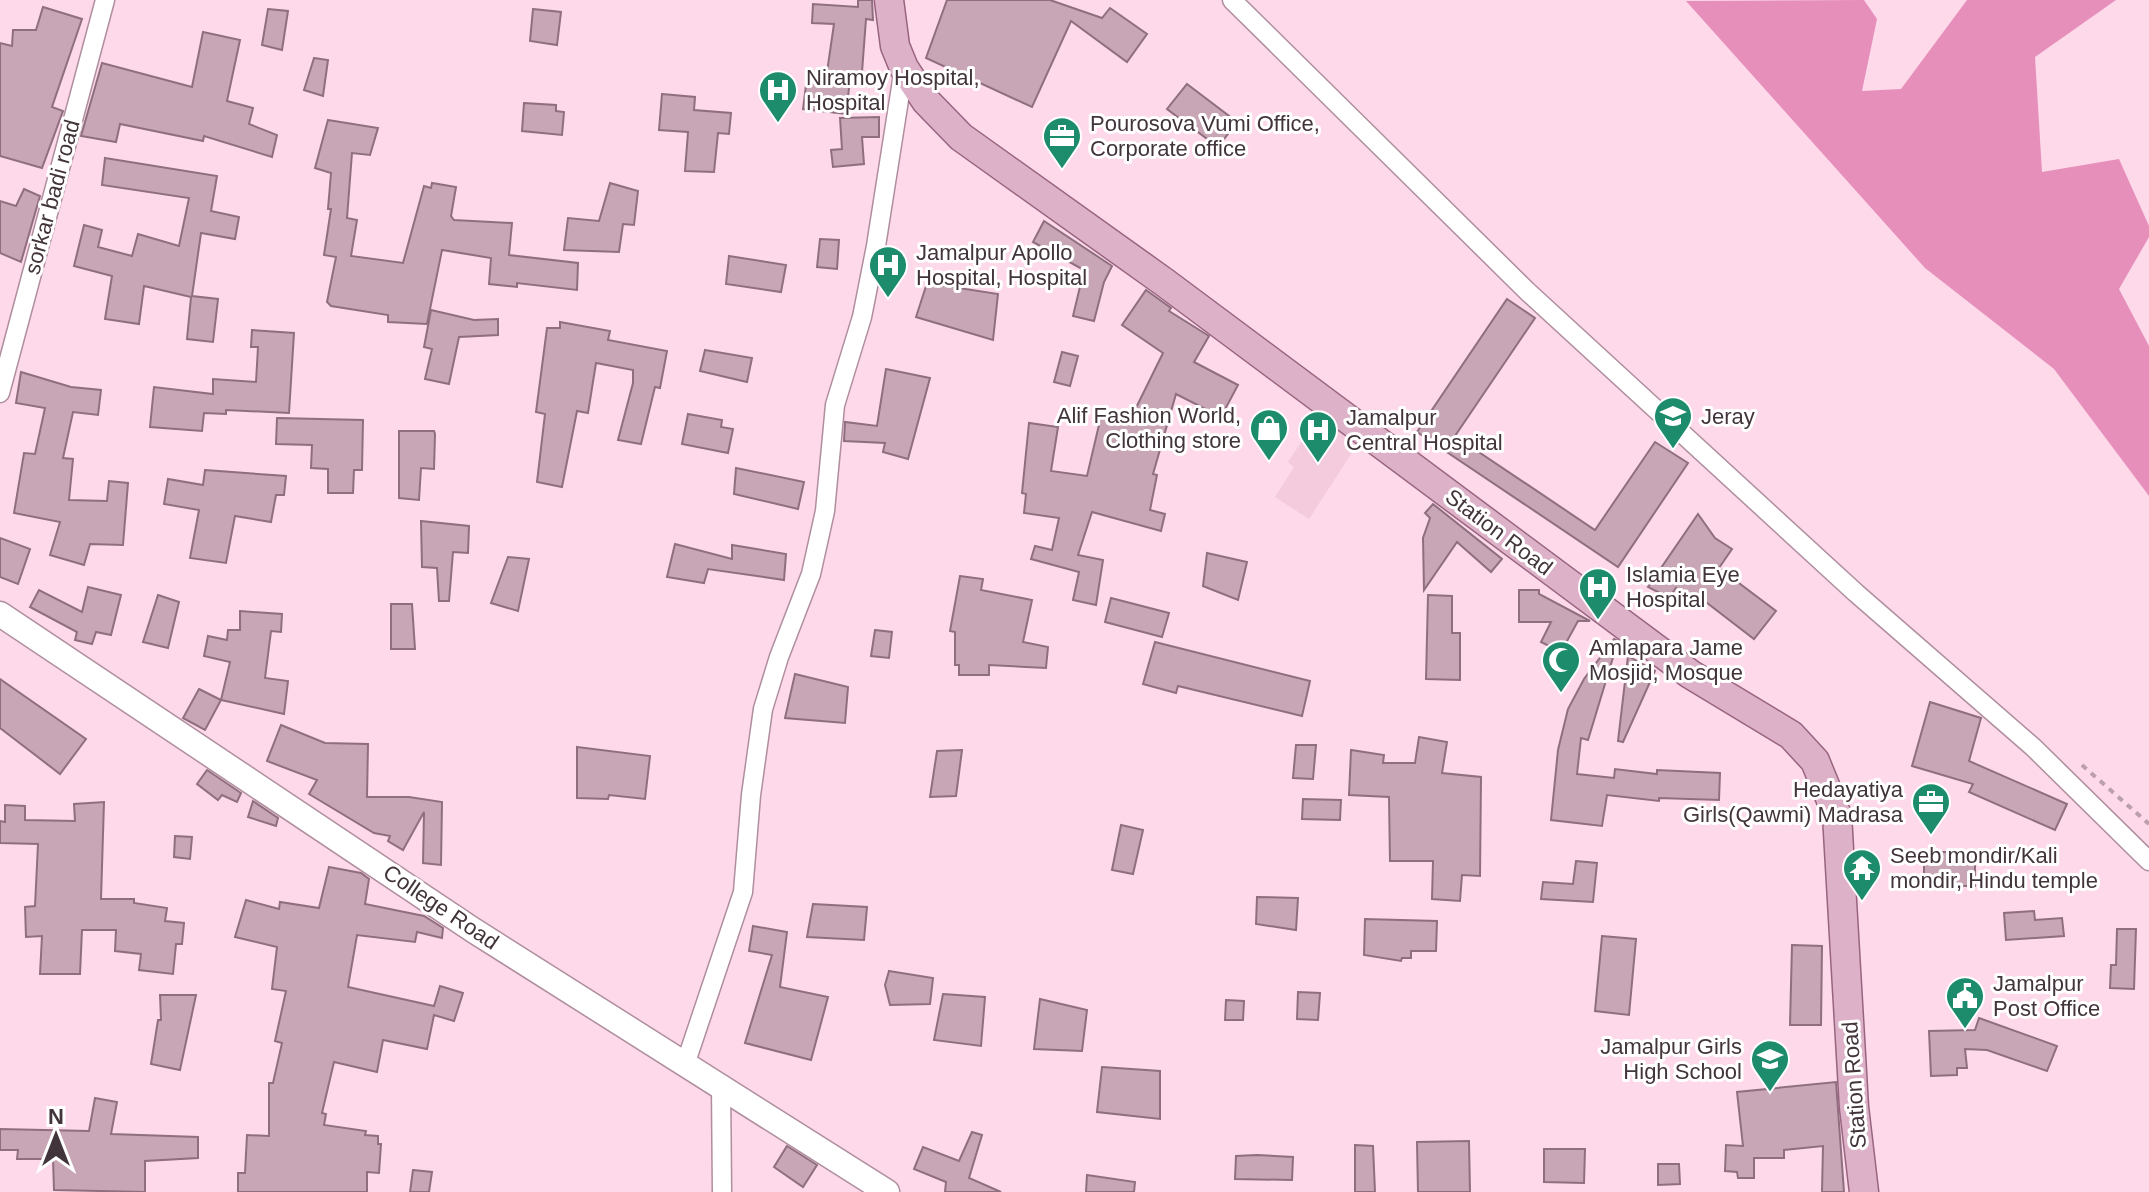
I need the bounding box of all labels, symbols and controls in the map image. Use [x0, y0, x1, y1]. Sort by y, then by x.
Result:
place label: Niramoy Hospital, Hospital [806, 65, 980, 115]
hospital icon: Niramoy Hospital, Hospital [757, 69, 799, 124]
place label: Pourosova Vumi Office, Corporate office [1090, 111, 1320, 161]
office icon: Pourosova Vumi Office, Corporate office [1041, 115, 1083, 170]
street label: sorkar badi road [19, 117, 85, 277]
place label: Jamalpur Apollo Hospital, Hospital [916, 240, 1087, 290]
hospital icon: Jamalpur Apollo Hospital, Hospital [867, 244, 909, 299]
school or university icon: Jeray [1652, 395, 1694, 450]
place label: Alif Fashion World, Clothing store [1057, 403, 1241, 453]
place label: Jeray [1701, 404, 1755, 429]
place label: Jamalpur Central Hospital [1346, 405, 1503, 455]
shop icon: Alif Fashion World, Clothing store [1248, 407, 1290, 462]
hospital icon: Jamalpur Central Hospital [1297, 409, 1339, 464]
street label: Station Road [1441, 484, 1557, 580]
place label: Islamia Eye Hospital [1626, 562, 1740, 612]
hospital icon: Islamia Eye Hospital [1577, 566, 1619, 621]
place label: Amlapara Jame Mosjid, Mosque [1589, 635, 1743, 685]
mosque icon: Amlapara Jame Mosjid, Mosque [1540, 639, 1582, 694]
place label: Hedayatiya Girls(Qawmi) Madrasa [1683, 777, 1904, 827]
office icon: Hedayatiya Girls(Qawmi) Madrasa [1910, 781, 1952, 836]
place label: Seeb mondir/Kali mondir, Hindu temple [1890, 843, 2098, 893]
temple icon: Seeb mondir/Kali mondir, Hindu temple [1841, 847, 1883, 902]
street label: College Road [379, 859, 503, 955]
place label: Jamalpur Post Office [1993, 971, 2100, 1021]
public building icon: Jamalpur Post Office [1944, 975, 1986, 1030]
street label: Station Road [1837, 1021, 1871, 1149]
place label: Jamalpur Girls High School [1600, 1034, 1742, 1084]
school or university icon: Jamalpur Girls High School [1749, 1038, 1791, 1093]
north arrow [16, 1096, 96, 1176]
text: N [48, 1104, 64, 1129]

